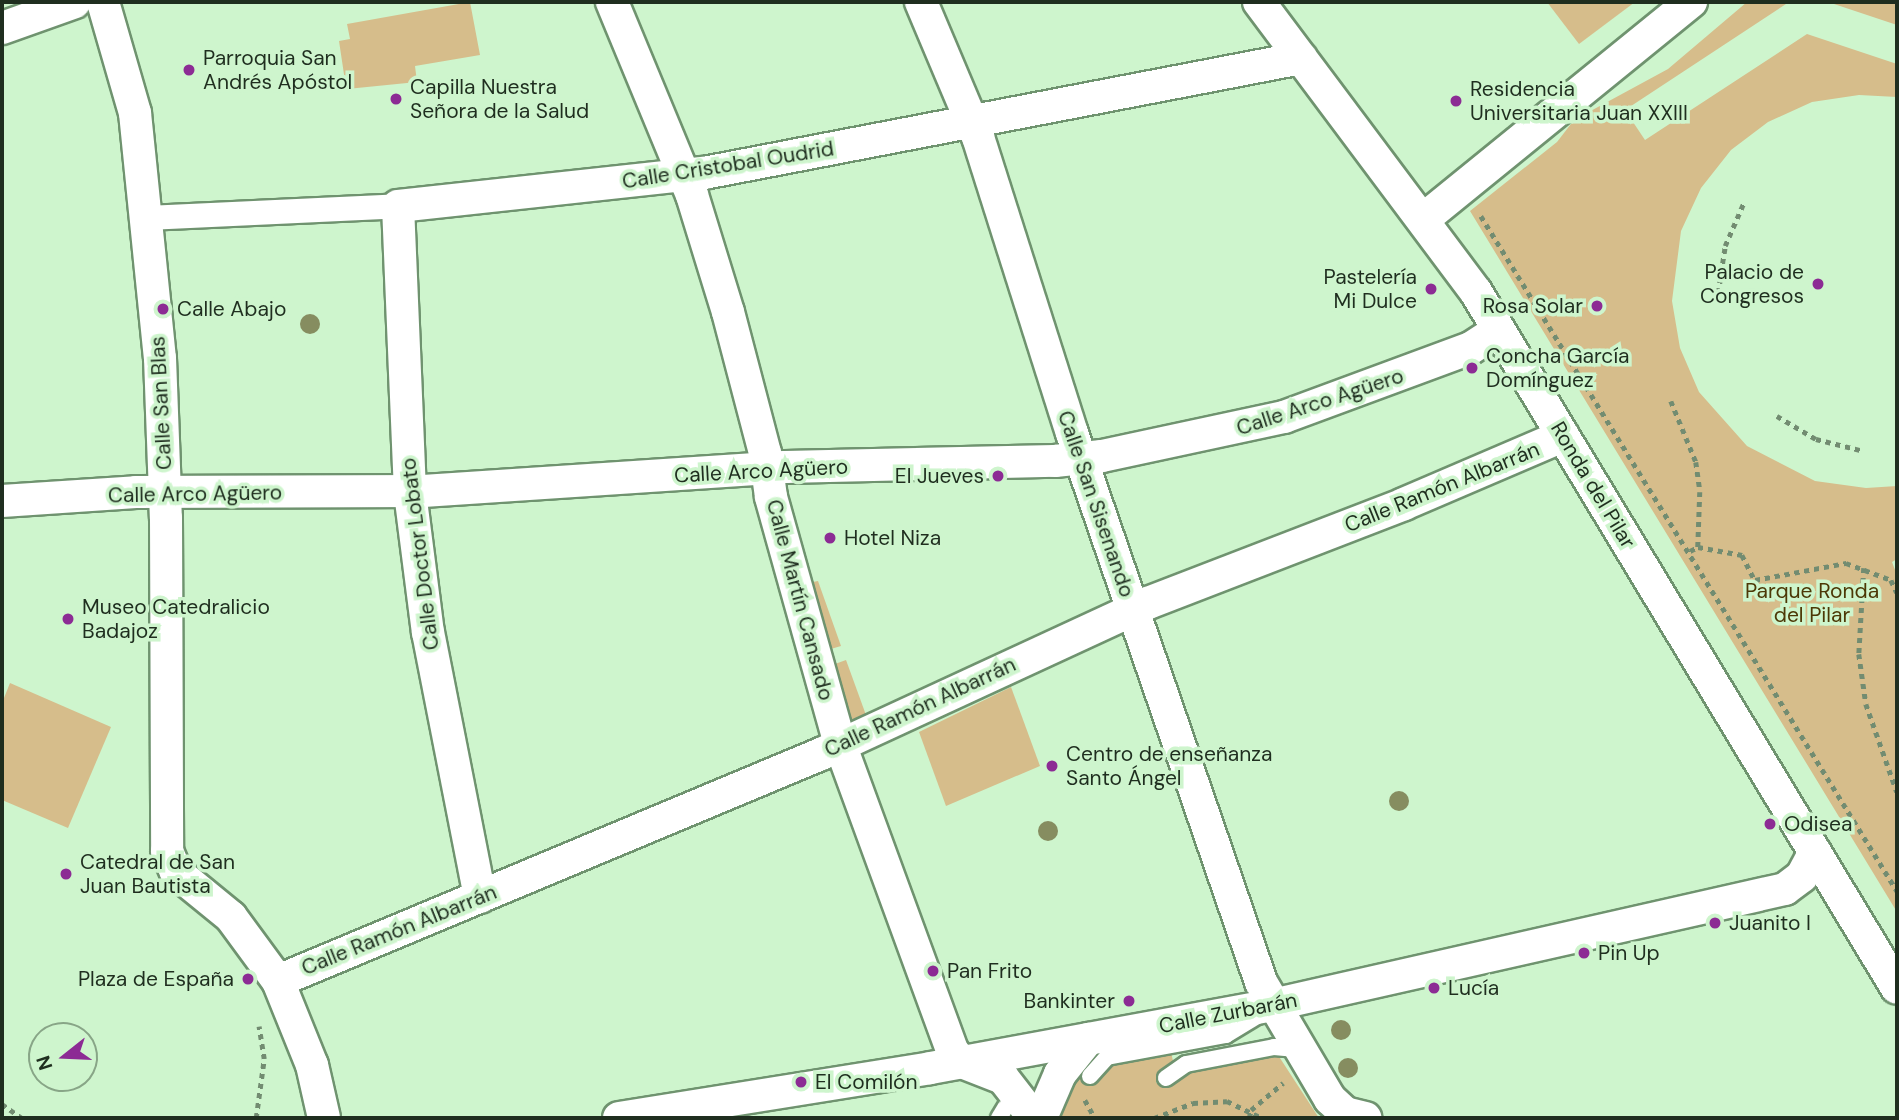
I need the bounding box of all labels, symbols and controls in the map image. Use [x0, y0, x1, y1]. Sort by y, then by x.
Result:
place label: Parroquia San Andrés Apóstol [203, 45, 352, 95]
marker: Parroquia San Andrés Apóstol [181, 62, 197, 78]
place label: Capilla Nuestra Señora de la Salud [410, 74, 589, 124]
place label: Residencia Universitaria Juan XXIII [1470, 76, 1688, 126]
marker: Capilla Nuestra Señora de la Salud [388, 91, 404, 107]
marker: Residencia Universitaria Juan XXIII [1448, 93, 1464, 109]
street label: Calle Cristobal Oudrid [620, 136, 836, 194]
place label: Palacio de Congresos [1700, 259, 1804, 309]
place label: Pastelería Mi Dulce [1323, 264, 1417, 314]
marker: Palacio de Congresos [1810, 276, 1826, 292]
marker: Pastelería Mi Dulce [1423, 281, 1439, 297]
place label: Rosa Solar [1483, 293, 1583, 319]
place label: Calle Abajo [177, 296, 286, 322]
marker: Rosa Solar [1589, 298, 1605, 314]
marker: Calle Abajo [155, 301, 171, 317]
street label: Calle San Blas [145, 335, 177, 471]
place label: Concha García Domínguez [1486, 343, 1629, 393]
marker: Concha García Domínguez [1464, 360, 1480, 376]
street label: Calle Arco Agüero [1233, 363, 1407, 441]
street label: Calle San Sisenando [1052, 407, 1140, 601]
street label: Ronda del Pilar [1545, 417, 1641, 553]
street label: Calle Ramón Albarrán [1341, 436, 1543, 538]
street label: Calle Arco Agüero [673, 454, 849, 488]
street label: Calle Doctor Lobato [396, 456, 444, 652]
place label: El Jueves [895, 463, 984, 489]
marker: El Jueves [990, 468, 1006, 484]
street label: Calle Arco Agüero [108, 480, 282, 508]
street label: Calle Martín Cansado [761, 497, 839, 703]
place label: Hotel Niza [844, 525, 941, 551]
marker: Hotel Niza [822, 530, 838, 546]
park label: Parque Ronda del Pilar [1745, 578, 1879, 628]
place label: Museo Catedralicio Badajoz [82, 594, 270, 644]
marker: Museo Catedralicio Badajoz [60, 611, 76, 627]
street label: Calle Ramón Albarrán [820, 652, 1020, 762]
place label: Centro de enseñanza Santo Ángel [1066, 741, 1272, 791]
marker: Centro de enseñanza Santo Ángel [1044, 758, 1060, 774]
place label: Odisea [1784, 811, 1852, 837]
marker: Odisea [1762, 816, 1778, 832]
place label: Catedral de San Juan Bautista [80, 849, 235, 899]
marker: Catedral de San Juan Bautista [58, 866, 74, 882]
street label: Calle Ramón Albarrán [298, 879, 500, 981]
place label: Juanito I [1729, 910, 1811, 936]
marker: Juanito I [1707, 915, 1723, 931]
place label: Pin Up [1598, 940, 1660, 966]
marker: Pin Up [1576, 945, 1592, 961]
place label: Pan Frito [947, 958, 1032, 984]
marker: Pan Frito [925, 963, 941, 979]
place label: Plaza de España [78, 966, 234, 992]
marker: Plaza de España [240, 971, 256, 987]
place label: Lucía [1448, 975, 1499, 1001]
marker: Lucía [1426, 980, 1442, 996]
street label: Calle Zurbarán [1157, 987, 1299, 1039]
place label: Bankinter [1024, 988, 1115, 1014]
marker: Bankinter [1121, 993, 1137, 1009]
north arrow [28, 1022, 98, 1092]
text: N [30, 1053, 58, 1073]
place label: El Comilón [815, 1069, 918, 1095]
marker: El Comilón [793, 1074, 809, 1090]

